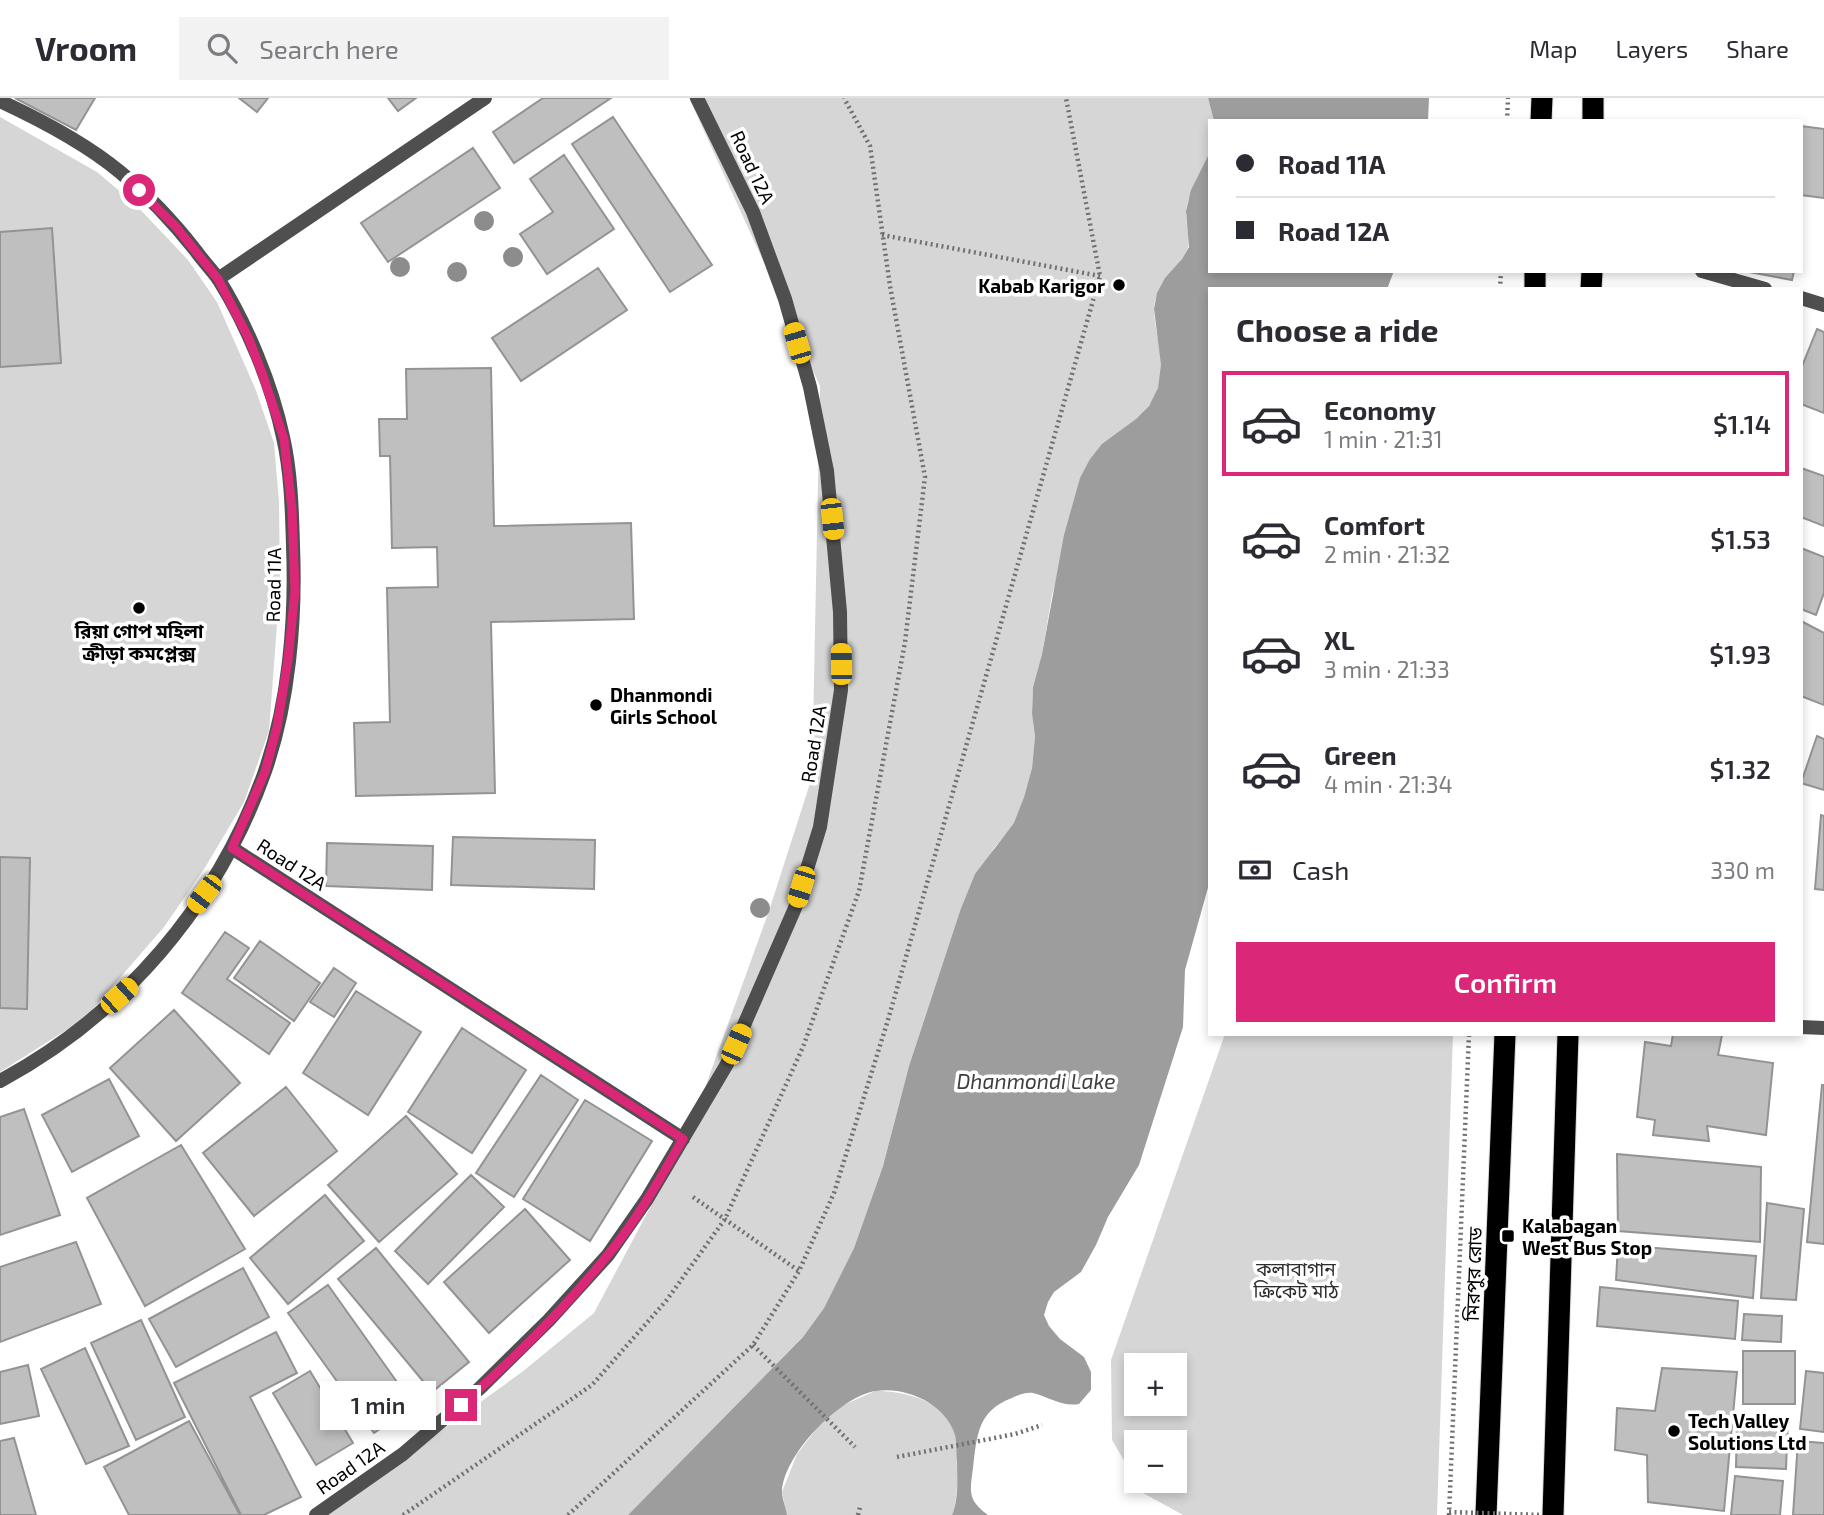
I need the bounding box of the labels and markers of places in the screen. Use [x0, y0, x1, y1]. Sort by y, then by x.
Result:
place label: Kabab Karigor [978, 274, 1105, 297]
marker: Kabab Karigor [1111, 277, 1127, 293]
marker: রিয়া গোপ মহিলা ক্রীড়া কমপ্লেক্স [131, 600, 147, 616]
place label: রিয়া গোপ মহিলা ক্রীড়া কমপ্লেক্স [74, 619, 204, 664]
place label: Dhanmondi Girls School [610, 683, 718, 728]
marker: Dhanmondi Girls School [588, 697, 604, 713]
place label: Kalabagan West Bus Stop [1522, 1214, 1652, 1259]
marker: Kalabagan West Bus Stop [1500, 1228, 1516, 1244]
place label: Tech Valley Solutions Ltd [1688, 1409, 1807, 1454]
marker: Tech Valley Solutions Ltd [1666, 1423, 1682, 1439]

